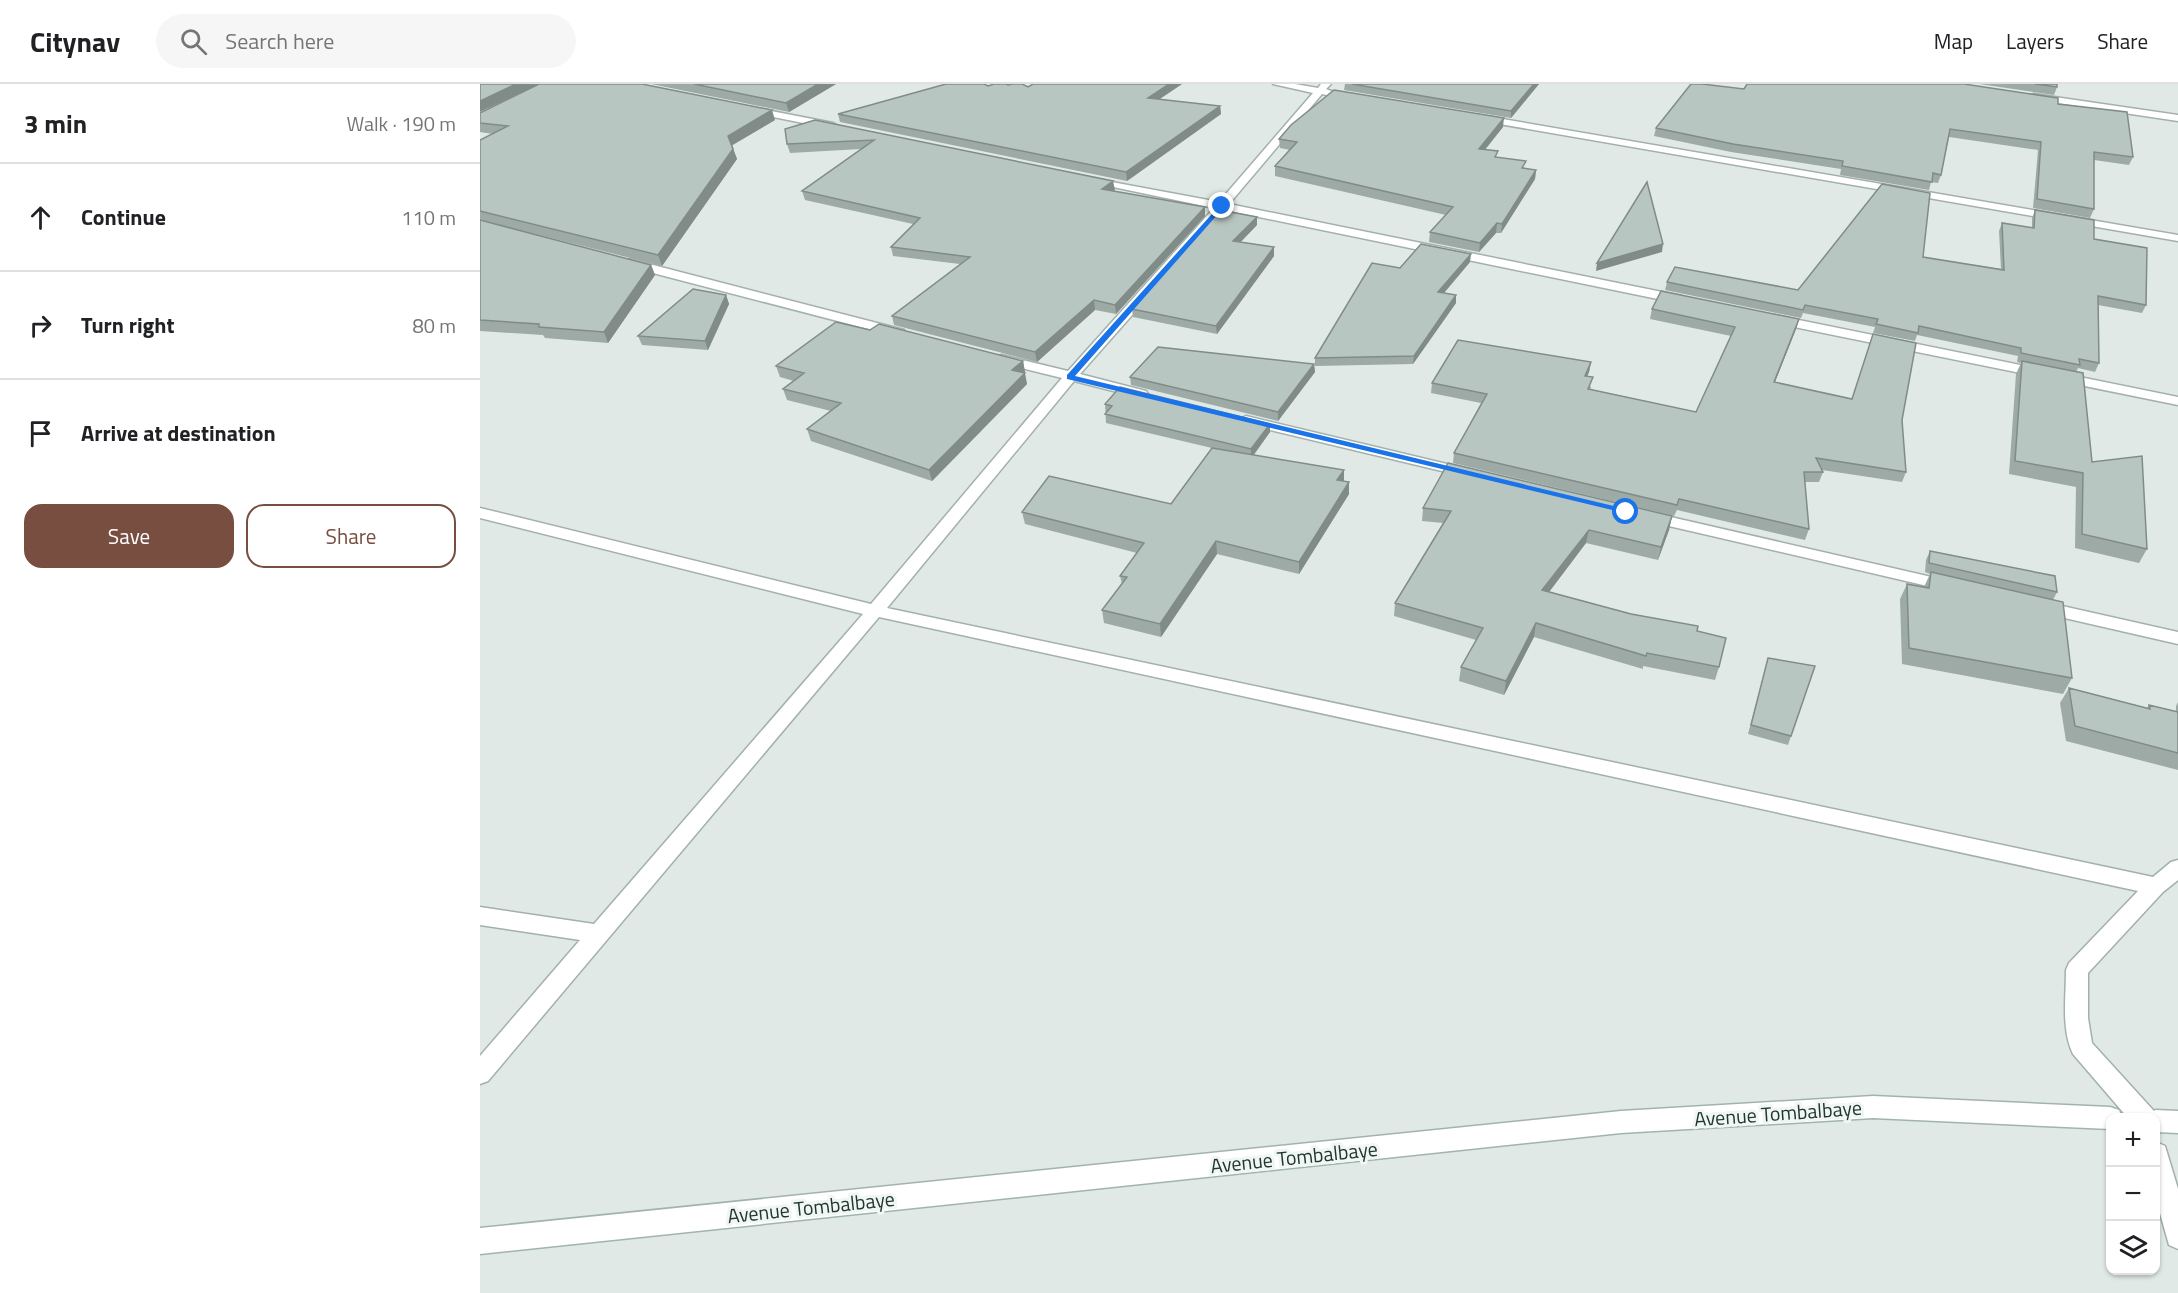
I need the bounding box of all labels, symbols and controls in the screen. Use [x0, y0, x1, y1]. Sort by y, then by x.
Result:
search box [156, 14, 576, 68]
text: Citynav [30, 20, 120, 63]
text: Search here [225, 24, 334, 58]
icon: search [177, 25, 210, 58]
text: Map [1934, 25, 1973, 57]
text: Layers [2006, 25, 2064, 57]
text: Share [2097, 25, 2148, 57]
text: 3 min [24, 104, 87, 143]
text: Walk · 190 m [347, 108, 456, 139]
route end [1208, 192, 1234, 218]
text: Continue [81, 200, 166, 234]
icon: ahead [24, 201, 57, 234]
text: 110 m [401, 202, 456, 233]
text: Turn right [81, 308, 175, 342]
icon: right [24, 309, 57, 342]
text: 80 m [412, 310, 456, 341]
text: Arrive at destination [81, 416, 276, 450]
icon: arrive [24, 417, 57, 450]
route start [1612, 498, 1638, 524]
button: Save [24, 504, 234, 568]
button: Share [246, 504, 456, 568]
street label: Avenue Tombalbaye [1693, 1092, 1863, 1134]
map controls [2106, 1113, 2160, 1275]
button: + [2106, 1113, 2160, 1167]
street label: Avenue Tombalbaye [1209, 1133, 1379, 1181]
button: − [2106, 1167, 2160, 1221]
street label: Avenue Tombalbaye [726, 1183, 896, 1231]
button: layers [2106, 1221, 2160, 1275]

